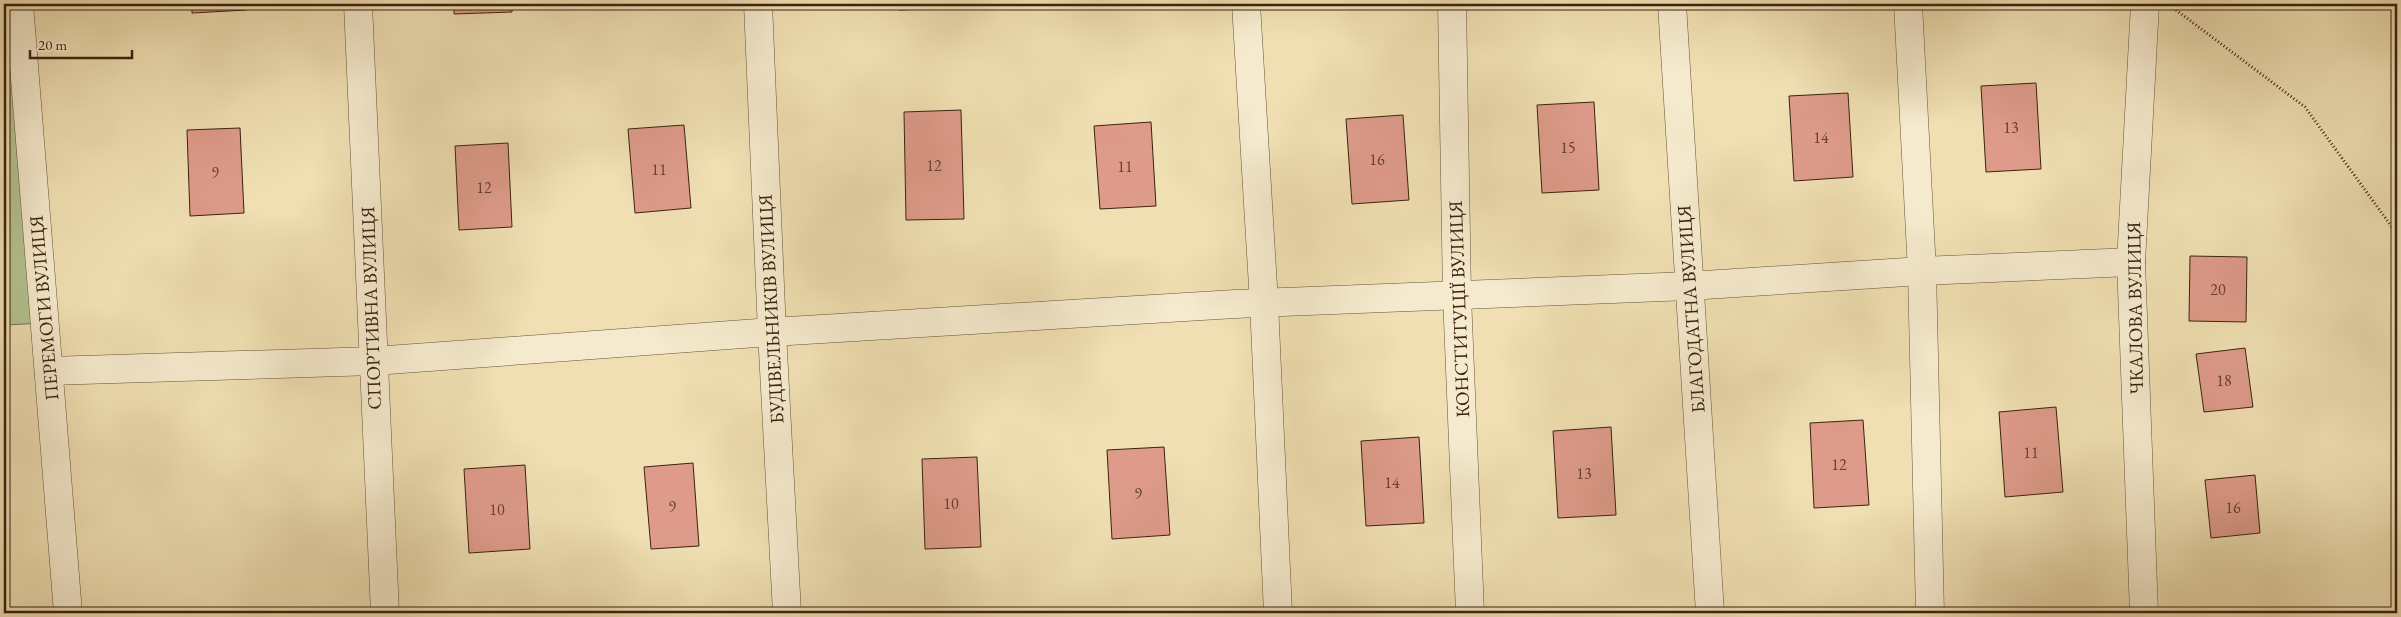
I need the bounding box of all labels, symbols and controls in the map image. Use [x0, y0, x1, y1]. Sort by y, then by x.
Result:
scale bar [30, 28, 132, 60]
text: 20 m [38, 35, 67, 54]
house number: 13 [2003, 117, 2019, 138]
house number: 14 [1813, 127, 1829, 148]
house number: 15 [1560, 137, 1576, 158]
house number: 16 [1369, 149, 1385, 170]
house number: 12 [926, 155, 942, 176]
house number: 11 [1117, 156, 1133, 177]
house number: 11 [651, 159, 667, 180]
house number: 9 [211, 162, 219, 183]
house number: 12 [476, 177, 492, 198]
street label: БУДІВЕЛЬНИКІВ ВУЛИЦЯ [752, 193, 790, 425]
street label: КОНСТИТУЦІЇ ВУЛИЦЯ [1443, 200, 1475, 418]
street label: БЛАГОДАТНА ВУЛИЦЯ [1671, 204, 1711, 414]
street label: СПОРТИВНА ВУЛИЦЯ [355, 206, 387, 410]
street label: ПЕРЕМОГИ ВУЛИЦЯ [23, 214, 65, 402]
street label: ЧКАЛОВА ВУЛИЦЯ [2121, 221, 2149, 395]
house number: 20 [2210, 279, 2226, 300]
house number: 18 [2216, 370, 2232, 391]
house number: 11 [2023, 442, 2039, 463]
house number: 12 [1831, 454, 1847, 475]
house number: 13 [1576, 463, 1592, 484]
house number: 14 [1384, 472, 1400, 493]
house number: 9 [1134, 483, 1142, 504]
house number: 10 [943, 493, 959, 514]
house number: 9 [668, 496, 676, 517]
house number: 16 [2225, 497, 2241, 518]
house number: 10 [489, 499, 505, 520]

